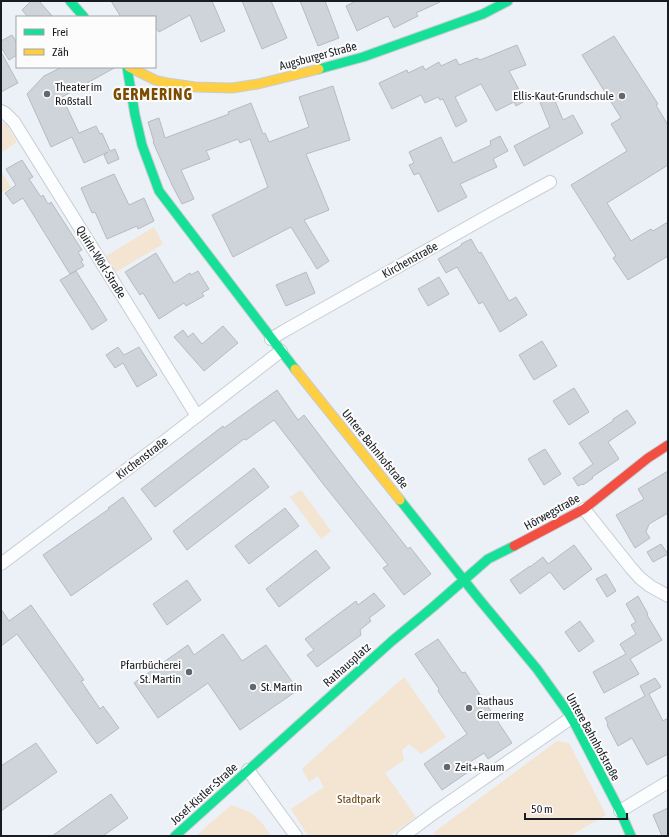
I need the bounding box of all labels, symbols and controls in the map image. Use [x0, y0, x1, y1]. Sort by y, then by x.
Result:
legend [16, 16, 156, 68]
text: Frei [52, 25, 68, 39]
street label: Augsburger Straße [278, 39, 358, 73]
text: Zäh [52, 45, 69, 59]
place label: Theater im Roßstall [55, 80, 102, 108]
district label: GERMERING [113, 85, 193, 103]
marker: Theater im Roßstall [42, 89, 52, 99]
place label: Ellis-Kaut-Grundschule [513, 89, 614, 103]
marker: Ellis-Kaut-Grundschule [617, 91, 627, 101]
street label: Quirin-Wörl-Straße [73, 223, 129, 301]
street label: Kirchenstraße [380, 239, 440, 281]
street label: Untere Bahnhofstraße [339, 407, 411, 491]
street label: Kirchenstraße [113, 434, 171, 482]
street label: Hörwegstraße [522, 491, 582, 533]
street label: Rathausplatz [321, 640, 374, 690]
place label: Pfarrbücherei St. Martin [120, 658, 181, 686]
marker: Pfarrbücherei St. Martin [184, 667, 194, 677]
place label: St. Martin [261, 680, 302, 694]
marker: St. Martin [248, 682, 258, 692]
street label: Untere Bahnhofstraße [563, 691, 623, 783]
place label: Rathaus Germering [477, 694, 525, 722]
marker: Rathaus Germering [464, 703, 474, 713]
street label: Josef-Kistler-Straße [168, 760, 240, 828]
place label: Zeit+Raum [455, 760, 504, 774]
marker: Zeit+Raum [442, 762, 452, 772]
park label: Stadtpark [337, 792, 381, 806]
scale bar [525, 795, 627, 821]
text: 50 m [531, 802, 553, 816]

